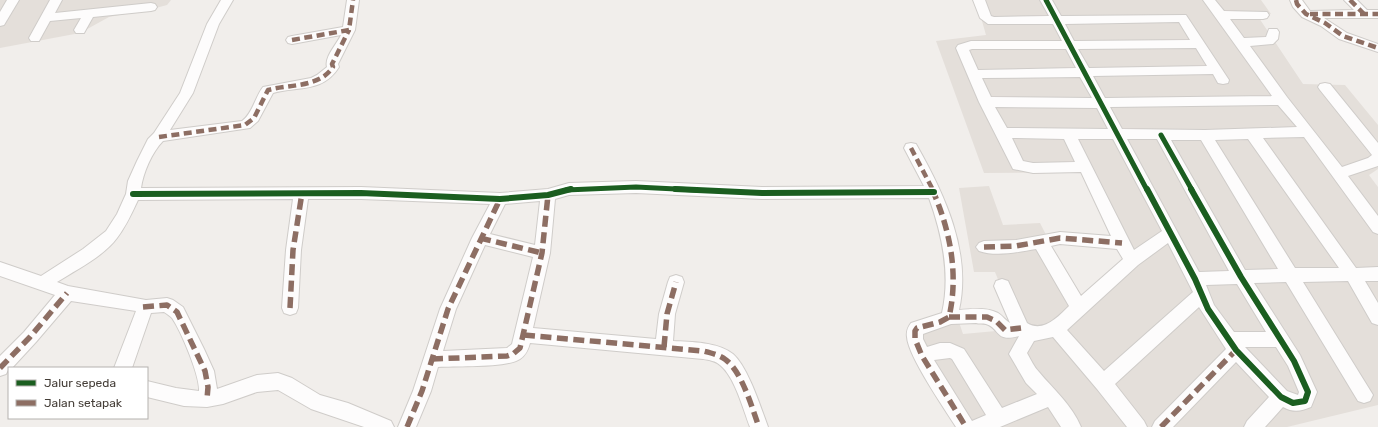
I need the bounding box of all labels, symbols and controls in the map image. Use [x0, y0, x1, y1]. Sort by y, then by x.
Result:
legend [8, 367, 148, 419]
text: Jalur sepeda [44, 376, 116, 390]
text: Jalan setapak [44, 396, 123, 410]

